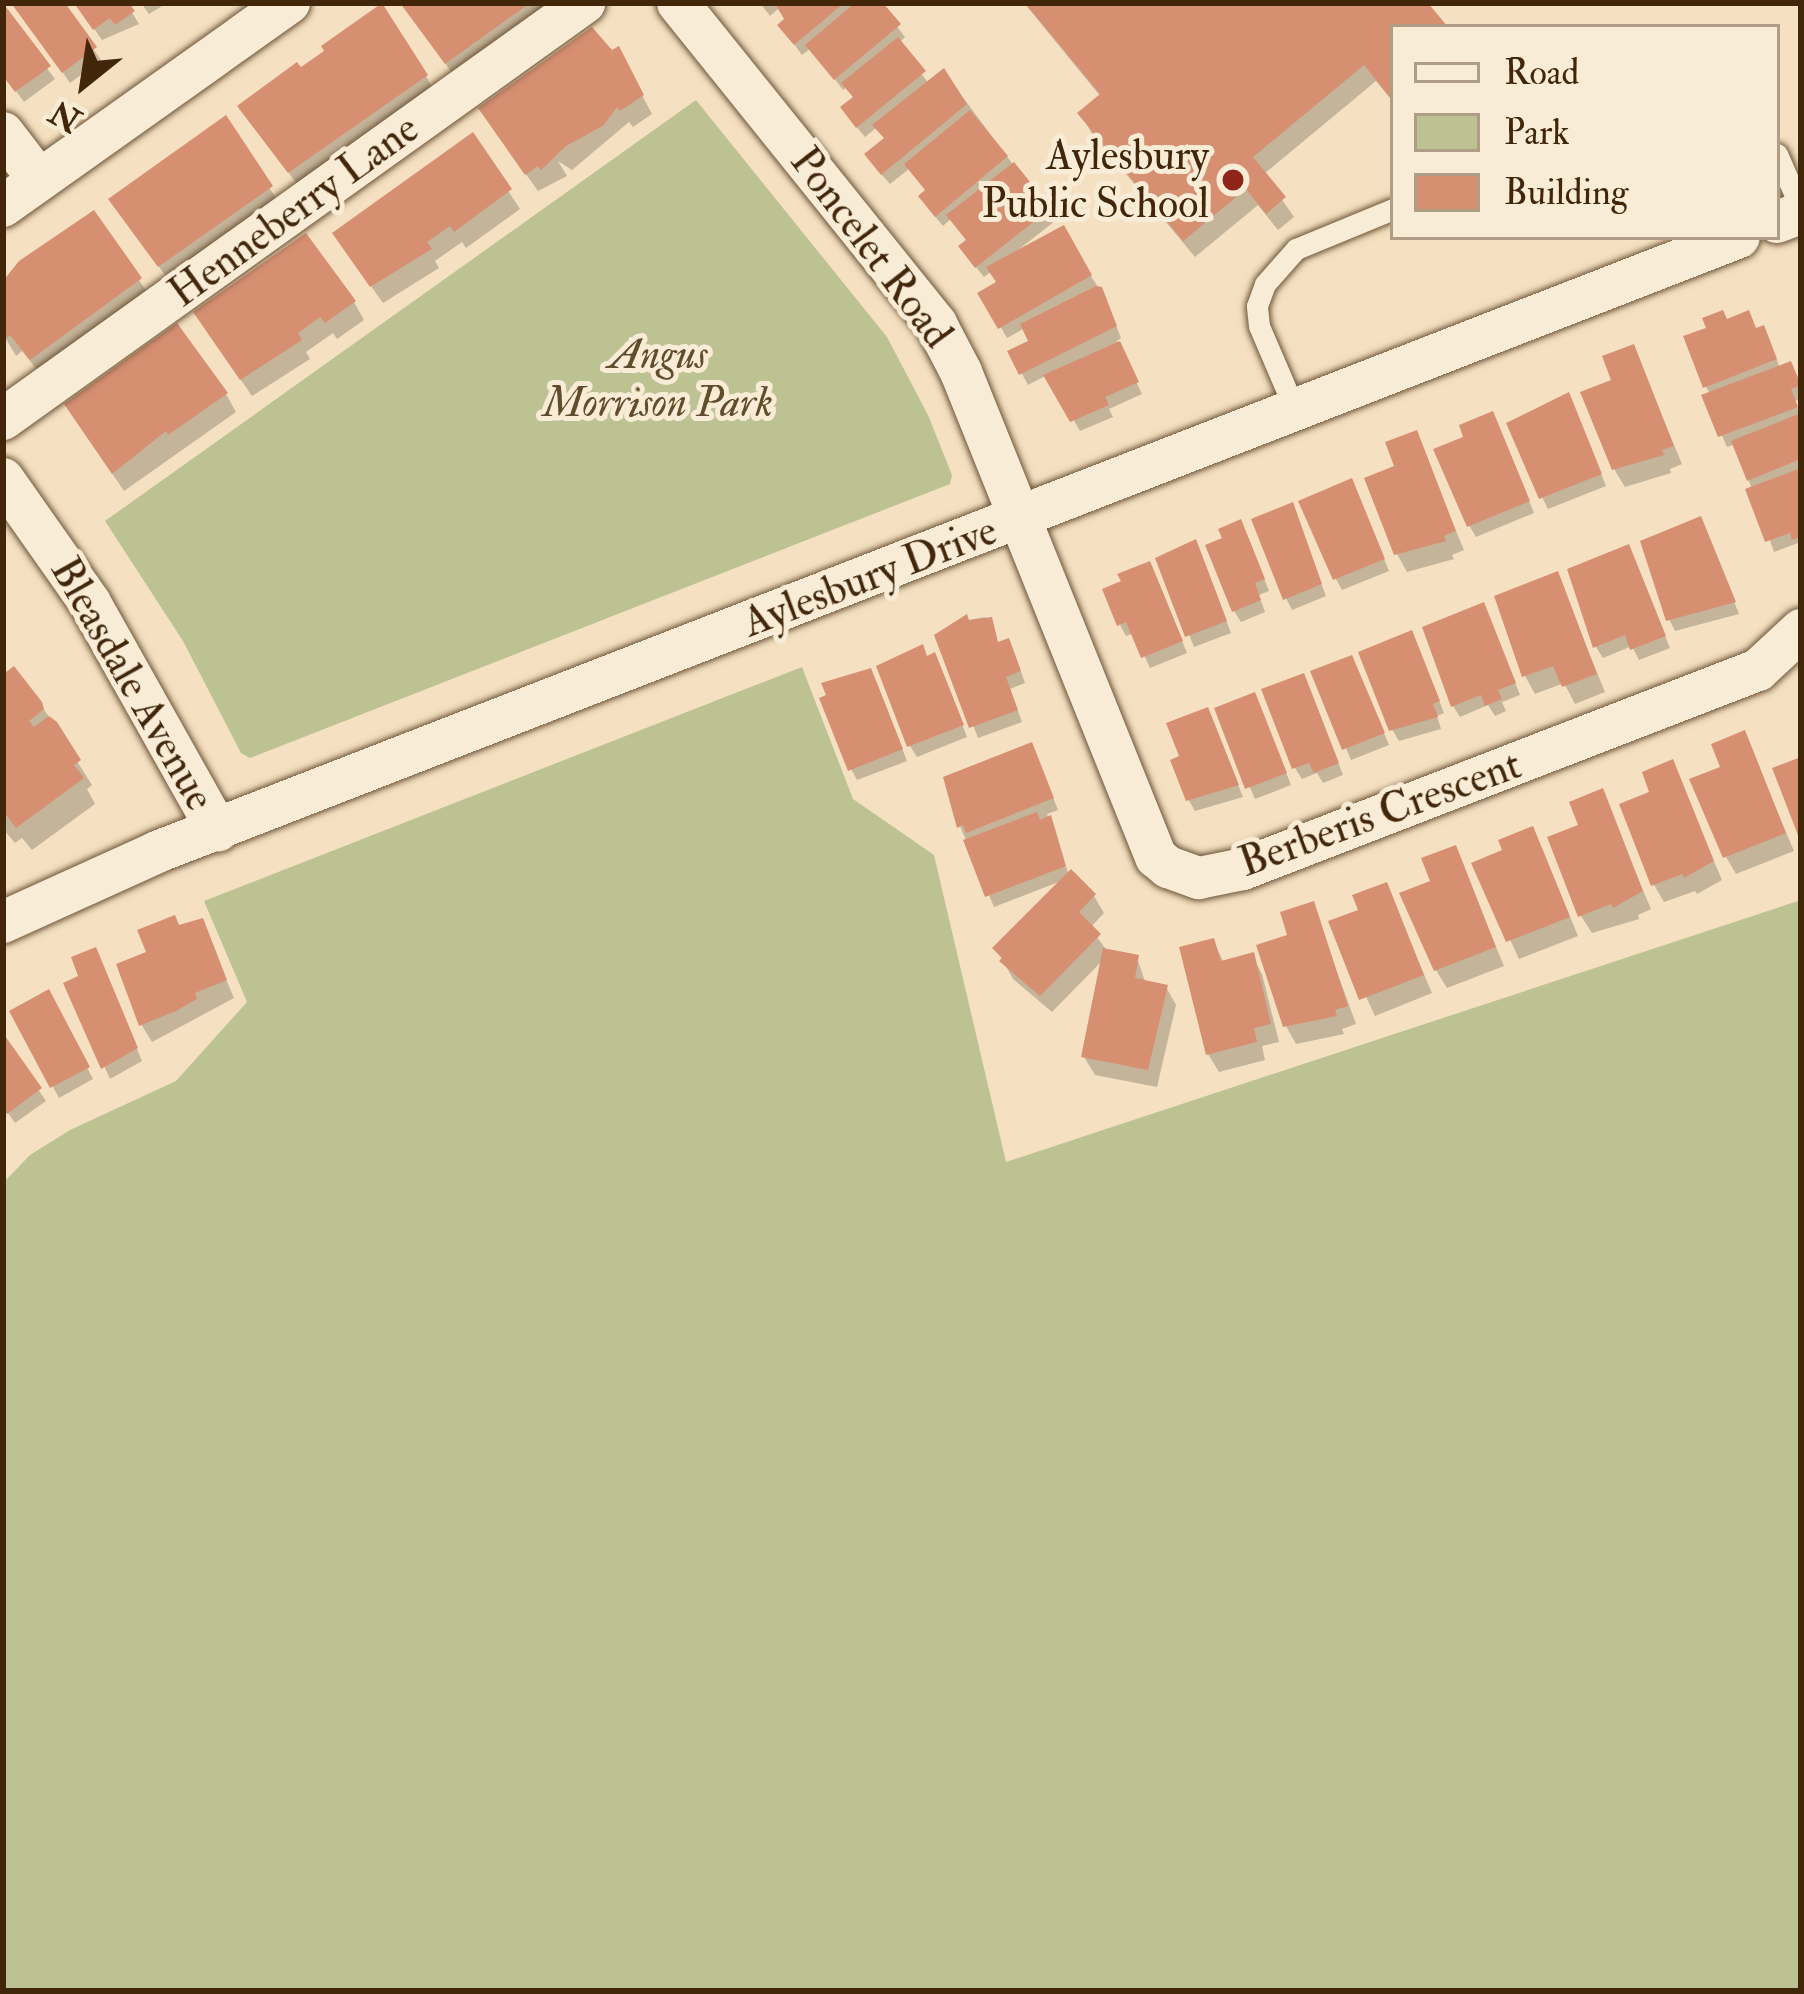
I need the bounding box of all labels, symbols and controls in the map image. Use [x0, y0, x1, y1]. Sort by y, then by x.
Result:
north arrow [24, 24, 144, 144]
legend [1390, 24, 1780, 240]
text: Road [1504, 50, 1579, 95]
text: N [43, 90, 89, 141]
street label: Henneberry Lane [159, 104, 429, 318]
text: Park [1504, 110, 1570, 155]
place label: Aylesbury Public School [982, 131, 1209, 230]
street label: Poncelet Road [779, 138, 963, 358]
marker: Aylesbury Public School [1220, 167, 1246, 193]
text: Building [1504, 170, 1628, 215]
park label: Angus Morrison Park [543, 330, 773, 428]
street label: Aylesbury Drive [736, 505, 1004, 649]
street label: Bleasdale Avenue [39, 549, 225, 819]
street label: Berberis Crescent [1232, 740, 1528, 888]

